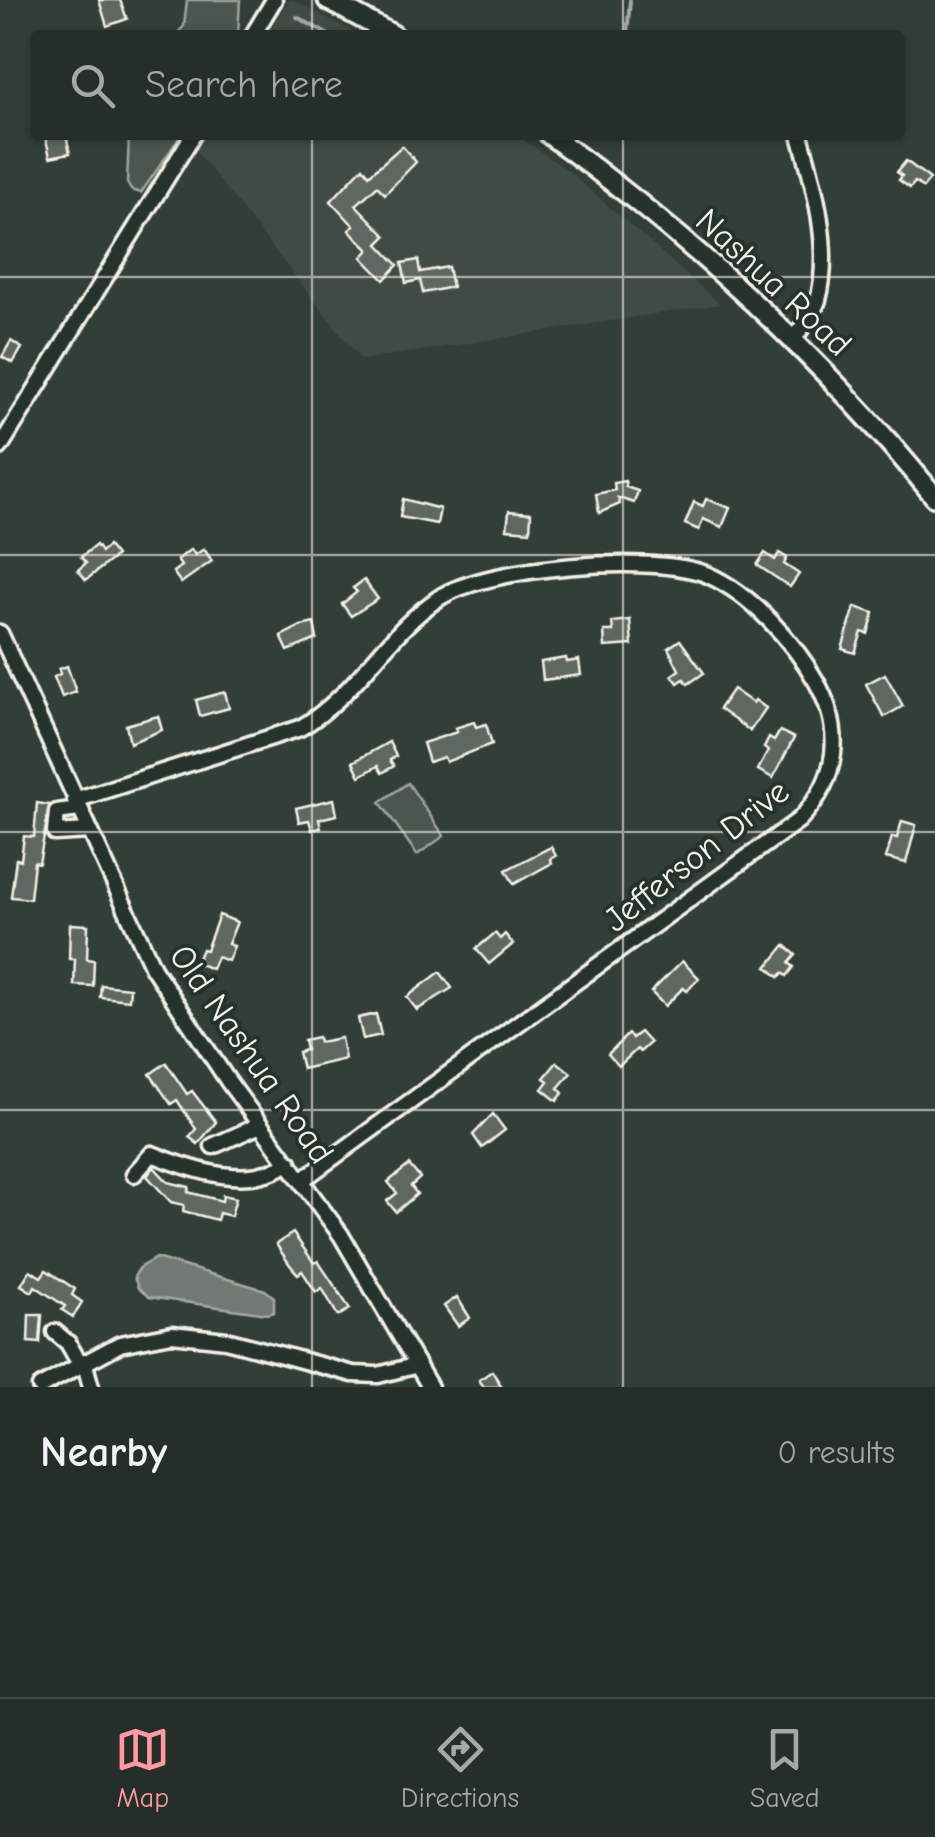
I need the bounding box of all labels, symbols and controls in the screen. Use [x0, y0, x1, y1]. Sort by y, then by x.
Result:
search box [30, 30, 905, 140]
icon: search [65, 58, 120, 113]
text: Search here [145, 63, 343, 107]
street label: Nashua Road [687, 200, 860, 365]
street label: Jefferson Drive [596, 771, 797, 940]
street label: Old Nashua Road [161, 937, 342, 1172]
text: Nearby [40, 1428, 167, 1477]
text: 0 results [778, 1434, 895, 1471]
tab: Map [115, 1722, 170, 1814]
tab: Directions [401, 1722, 519, 1814]
tab: Saved [750, 1722, 820, 1814]

